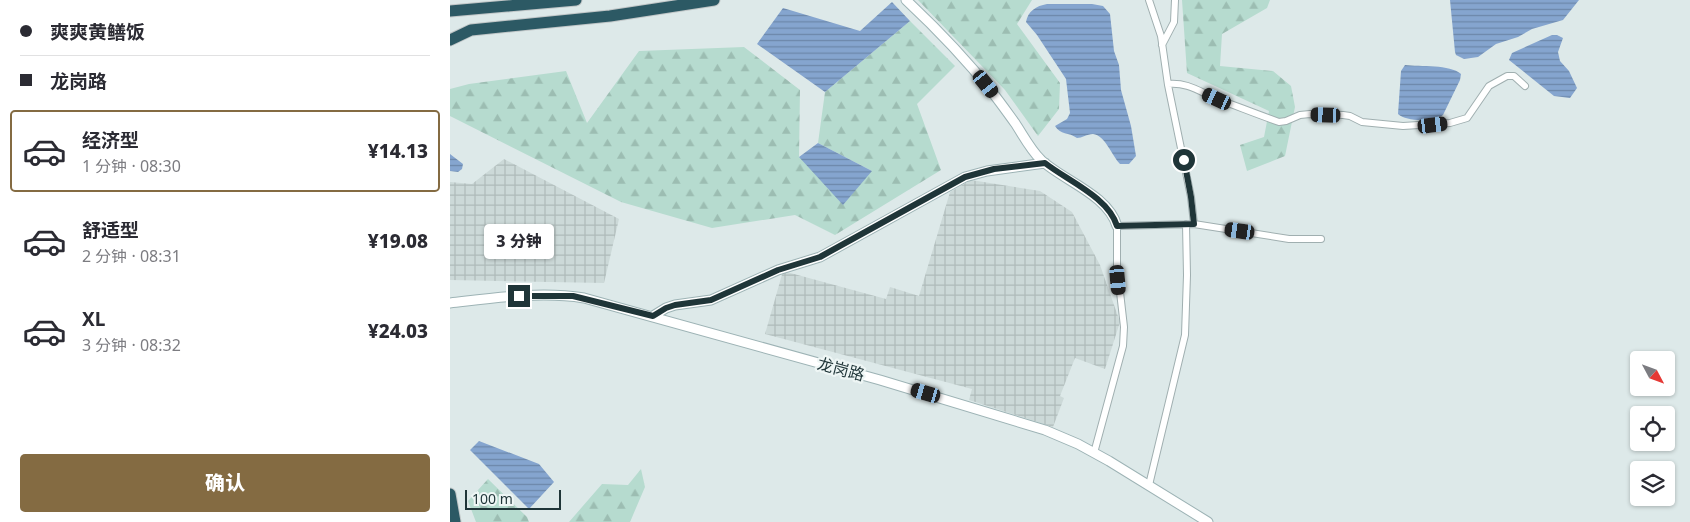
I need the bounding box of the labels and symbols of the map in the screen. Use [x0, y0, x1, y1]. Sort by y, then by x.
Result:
car [970, 68, 1001, 100]
car [1200, 86, 1233, 112]
car [1310, 107, 1341, 123]
car [1417, 116, 1448, 134]
route start [1173, 149, 1195, 171]
car [1224, 221, 1255, 241]
callout: 3 分钟 [484, 224, 554, 258]
car [1109, 264, 1126, 296]
route end [508, 285, 530, 307]
north arrow [1630, 351, 1675, 396]
street label: 龙岗路 [815, 352, 867, 386]
car [909, 382, 942, 404]
scale bar [465, 487, 561, 510]

